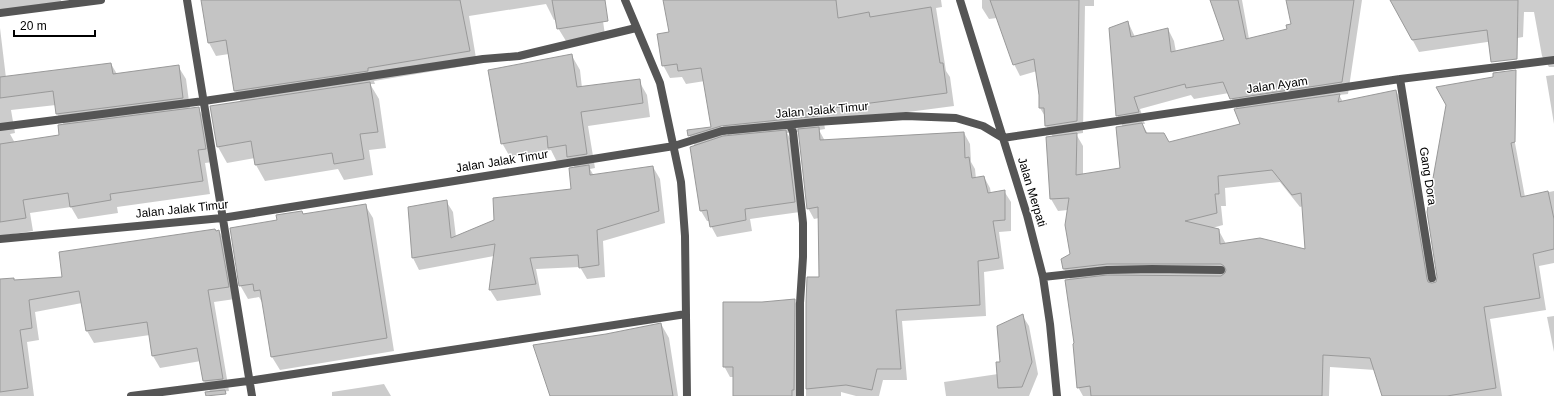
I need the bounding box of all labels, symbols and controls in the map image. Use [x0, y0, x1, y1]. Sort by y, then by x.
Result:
scale bar [14, 12, 95, 38]
text: 20 m [20, 19, 47, 33]
street label: Jalan Ayam [1245, 74, 1309, 96]
street label: Jalan Jalak Timur [775, 99, 869, 121]
street label: Gang Dora [1416, 146, 1440, 206]
street label: Jalan Jalak Timur [455, 147, 549, 175]
street label: Jalan Merpati [1015, 156, 1049, 228]
street label: Jalan Jalak Timur [135, 197, 229, 221]

